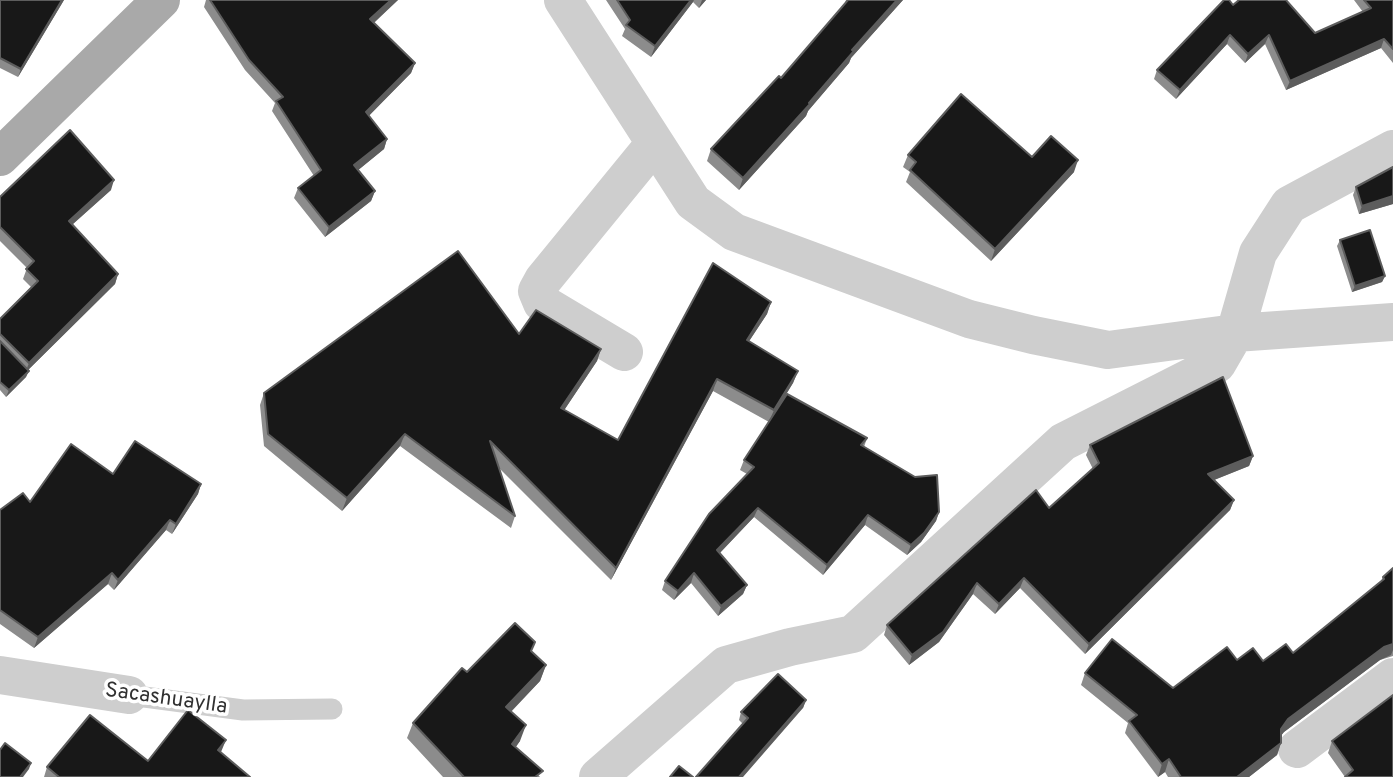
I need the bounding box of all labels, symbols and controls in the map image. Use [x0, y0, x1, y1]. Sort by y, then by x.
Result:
street label: Sacashuaylla [103, 679, 229, 721]

